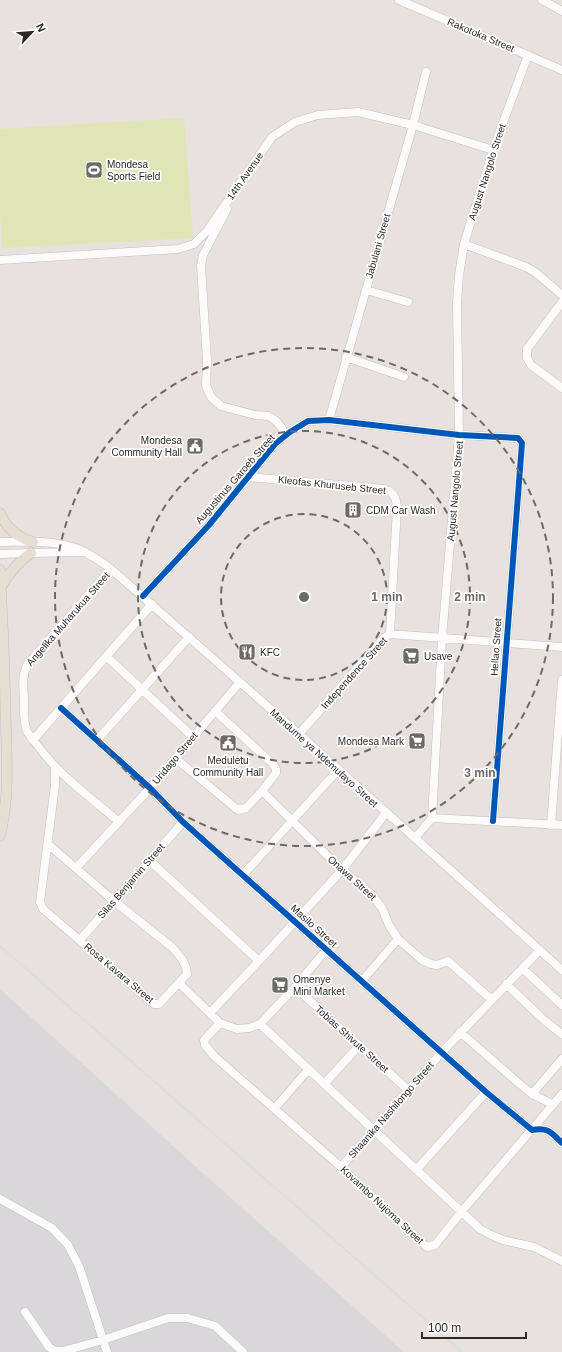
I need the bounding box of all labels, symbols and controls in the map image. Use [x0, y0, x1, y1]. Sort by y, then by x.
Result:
north arrow [12, 12, 52, 52]
street label: Rakotoka Street [446, 16, 516, 54]
text: N [34, 21, 48, 34]
street label: August Nangolo Street [466, 122, 508, 222]
street label: 14th Avenue [225, 150, 266, 202]
place label: Mondesa Sports Field [107, 159, 160, 182]
sports icon: Mondesa Sports Field [84, 160, 104, 180]
street label: Jabulani Street [364, 212, 393, 280]
street label: Augustinus Garoeb Street [193, 432, 277, 526]
place label: Mondesa Community Hall [111, 435, 182, 458]
public building icon: Mondesa Community Hall [185, 436, 205, 456]
street label: August Nangolo Street [445, 440, 465, 542]
street label: Kleofas Khuruseb Street [278, 474, 387, 496]
building icon: CDM Car Wash [343, 500, 363, 520]
place label: CDM Car Wash [366, 505, 436, 516]
street label: Angelika Muharukua Street [24, 570, 112, 668]
centre of rings [297, 590, 311, 604]
text: 1 min [371, 590, 403, 604]
text: 2 min [454, 590, 486, 604]
street label: Hellao Street [488, 618, 504, 676]
street label: Independence Street [319, 635, 389, 711]
restaurant icon: KFC [237, 642, 257, 662]
supermarket icon: Usave [401, 646, 421, 666]
place label: KFC [260, 647, 280, 658]
place label: Usave [424, 651, 453, 662]
street label: Mandume ya Ndemufayo Street [268, 707, 380, 809]
street label: Uridago Street [150, 730, 200, 786]
supermarket icon: Mondesa Mark [407, 731, 427, 751]
public building icon: Meduletu Community Hall [218, 733, 238, 753]
place label: Mondesa Mark [338, 736, 405, 747]
place label: Meduletu Community Hall [193, 755, 263, 778]
text: 3 min [464, 766, 496, 780]
street label: Silas Benjamin Street [95, 841, 167, 921]
street label: Onawa Street [326, 853, 379, 903]
street label: Masilo Street [289, 902, 340, 950]
street label: Rosa Kavara Street [82, 941, 156, 1005]
place label: Omenye Mini Market [293, 974, 345, 997]
supermarket icon: Omenye Mini Market [270, 975, 290, 995]
street label: Tobias Shivute Street [313, 1003, 391, 1075]
street label: Shaanika Nashilongo Street [346, 1059, 436, 1160]
street label: Kovambo Nujoma Street [338, 1164, 426, 1246]
scale bar [422, 1314, 526, 1340]
text: 100 m [428, 1321, 461, 1335]

